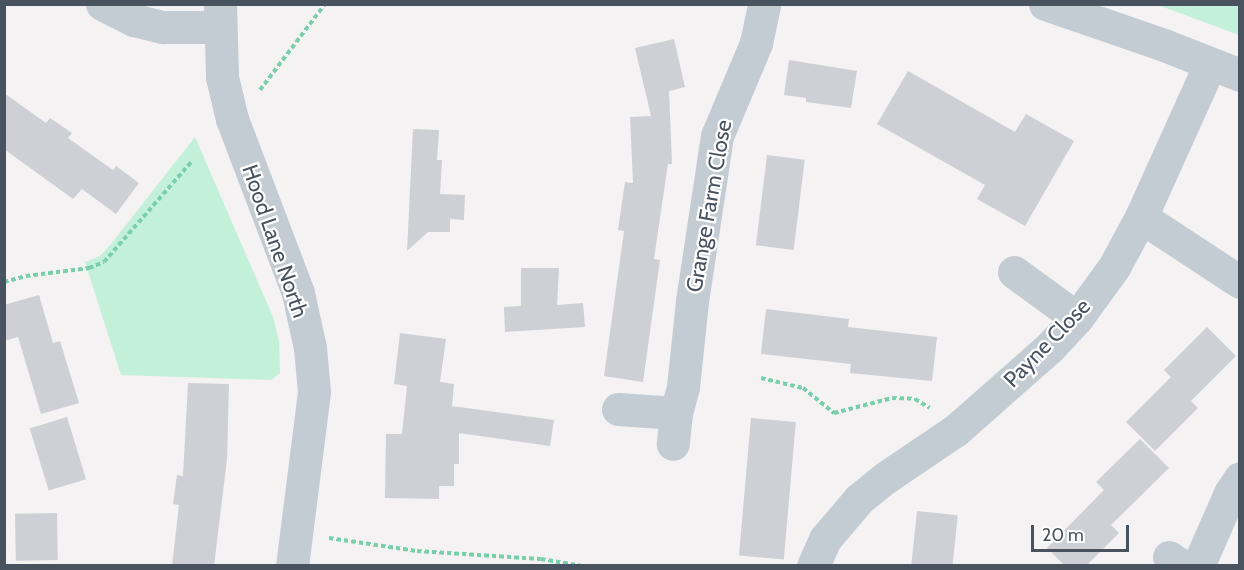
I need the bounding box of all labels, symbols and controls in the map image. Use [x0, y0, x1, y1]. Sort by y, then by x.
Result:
street label: Grange Farm Close [681, 118, 737, 294]
street label: Hood Lane North [236, 161, 314, 321]
street label: Payne Close [998, 293, 1096, 393]
scale bar [1034, 513, 1132, 551]
text: 20 m [1042, 524, 1084, 546]

